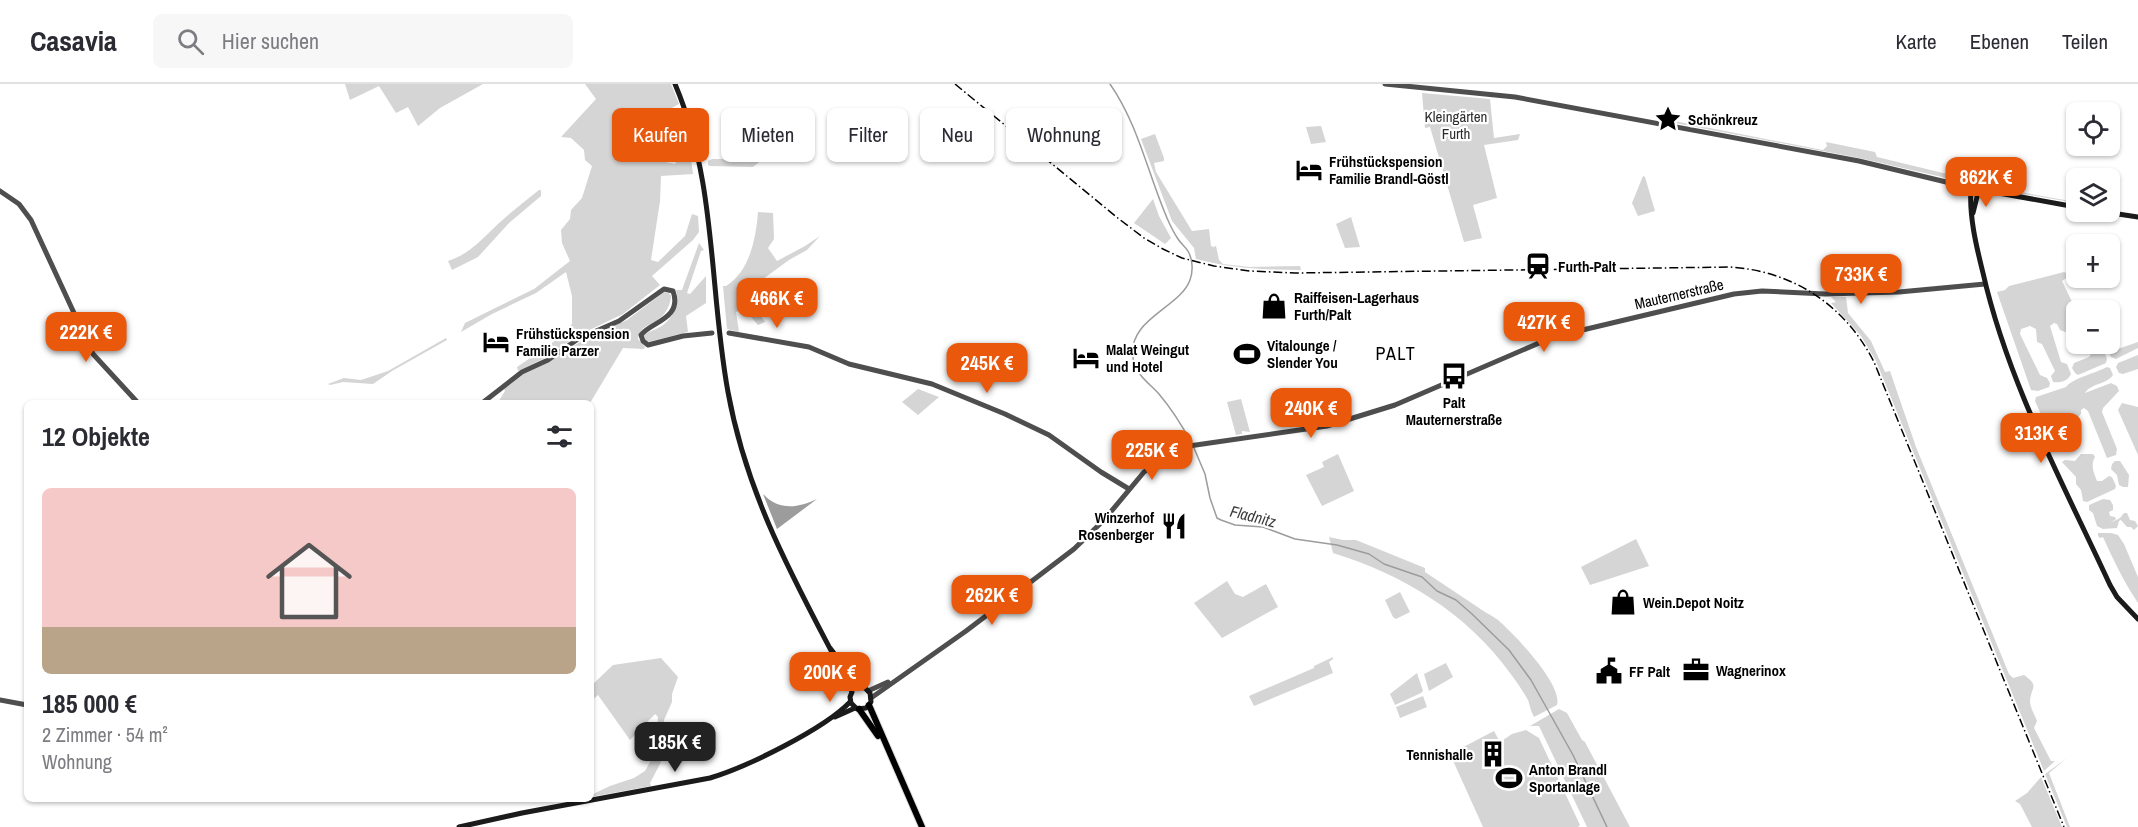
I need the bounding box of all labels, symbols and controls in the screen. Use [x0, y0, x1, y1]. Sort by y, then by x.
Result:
search box [153, 14, 573, 68]
text: Casavia [30, 22, 117, 60]
icon: search [174, 25, 207, 58]
text: Hier suchen [222, 26, 319, 56]
text: Karte [1896, 27, 1937, 56]
text: Ebenen [1970, 27, 2029, 56]
text: Teilen [2062, 27, 2108, 56]
map controls [2066, 102, 2120, 354]
button: locate [2066, 102, 2120, 156]
place icon: Schönkreuz [1653, 104, 1683, 134]
park label: Kleingärten Furth [1425, 106, 1487, 144]
chip: Kaufen [612, 108, 709, 162]
chip: Mieten [721, 108, 815, 162]
chip: Filter [827, 108, 908, 162]
chip: Neu [920, 108, 994, 162]
chip: Wohnung [1006, 108, 1122, 162]
place label: Schönkreuz [1688, 109, 1758, 130]
place label: Frühstückspension Familie Brandl-Göstl [1329, 151, 1449, 189]
hotel icon: Frühstückspension Familie Brandl-Göstl [1294, 155, 1324, 185]
pin: 862K € [1937, 157, 2035, 208]
text: 862K € [1960, 163, 2012, 190]
button: layers [2066, 168, 2120, 222]
button: + [2066, 234, 2120, 288]
station icon: Furth-Palt [1523, 251, 1553, 281]
pin: 733K € [1812, 254, 1910, 305]
place label: Furth-Palt [1558, 256, 1616, 277]
text: 733K € [1835, 260, 1887, 287]
street label: Mauternerstraße [1632, 274, 1726, 314]
pin: 466K € [728, 278, 826, 329]
text: 466K € [751, 284, 803, 311]
place label: Raiffeisen-Lagerhaus Furth/Palt [1294, 287, 1419, 325]
shop icon: Raiffeisen-Lagerhaus Furth/Palt [1259, 291, 1289, 321]
button: − [2066, 300, 2120, 354]
pin: 427K € [1495, 302, 1593, 353]
text: 427K € [1518, 308, 1570, 335]
pin: 222K € [37, 312, 135, 363]
text: 222K € [60, 318, 112, 345]
place label: Frühstückspension Familie Parzer [516, 323, 629, 361]
hotel icon: Frühstückspension Familie Parzer [481, 327, 511, 357]
place label: Vitalounge / Slender You [1267, 335, 1338, 373]
place label: Malat Weingut und Hotel [1106, 339, 1189, 377]
sports icon: Vitalounge / Slender You [1232, 339, 1262, 369]
district label: PALT [1376, 341, 1416, 366]
pin: 245K € [938, 343, 1036, 394]
hotel icon: Malat Weingut und Hotel [1071, 343, 1101, 373]
text: 245K € [961, 349, 1013, 376]
bus stop icon: Palt Mauternerstraße [1439, 361, 1469, 391]
pin: 240K € [1262, 388, 1360, 439]
place label: Palt Mauternerstraße [1406, 392, 1502, 430]
text: 240K € [1285, 394, 1337, 421]
pin: 313K € [1992, 413, 2090, 464]
text: 12 Objekte [42, 419, 150, 454]
text: 313K € [2015, 419, 2067, 446]
icon: filters [543, 420, 576, 453]
pin: 225K € [1103, 430, 1201, 481]
text: 225K € [1126, 436, 1178, 463]
water label: Fladnitz [1228, 500, 1279, 532]
place label: Winzerhof Rosenberger [1078, 507, 1155, 545]
restaurant icon: Winzerhof Rosenberger [1159, 511, 1189, 541]
icon: home [255, 527, 363, 635]
pin: 262K € [943, 575, 1041, 626]
text: 262K € [966, 581, 1018, 608]
shop icon: Wein.Depot Noitz [1608, 587, 1638, 617]
place label: Wein.Depot Noitz [1643, 592, 1744, 613]
pin: 200K € [781, 652, 879, 703]
office icon: Wagnerinox [1681, 655, 1711, 685]
public building icon: FF Palt [1594, 656, 1624, 686]
text: 200K € [804, 658, 856, 685]
place label: Wagnerinox [1716, 660, 1786, 681]
place label: FF Palt [1629, 661, 1670, 682]
text: 185 000 € [42, 686, 137, 721]
text: 2 Zimmer · 54 m² [42, 721, 168, 748]
pin: 185K € [626, 722, 724, 773]
text: 185K € [649, 728, 701, 755]
building icon: Tennishalle [1478, 739, 1508, 769]
place label: Tennishalle [1406, 744, 1473, 765]
text: Wohnung [42, 748, 112, 775]
place label: Anton Brandl Sportanlage [1529, 759, 1607, 797]
sports icon: Anton Brandl Sportanlage [1494, 763, 1524, 793]

